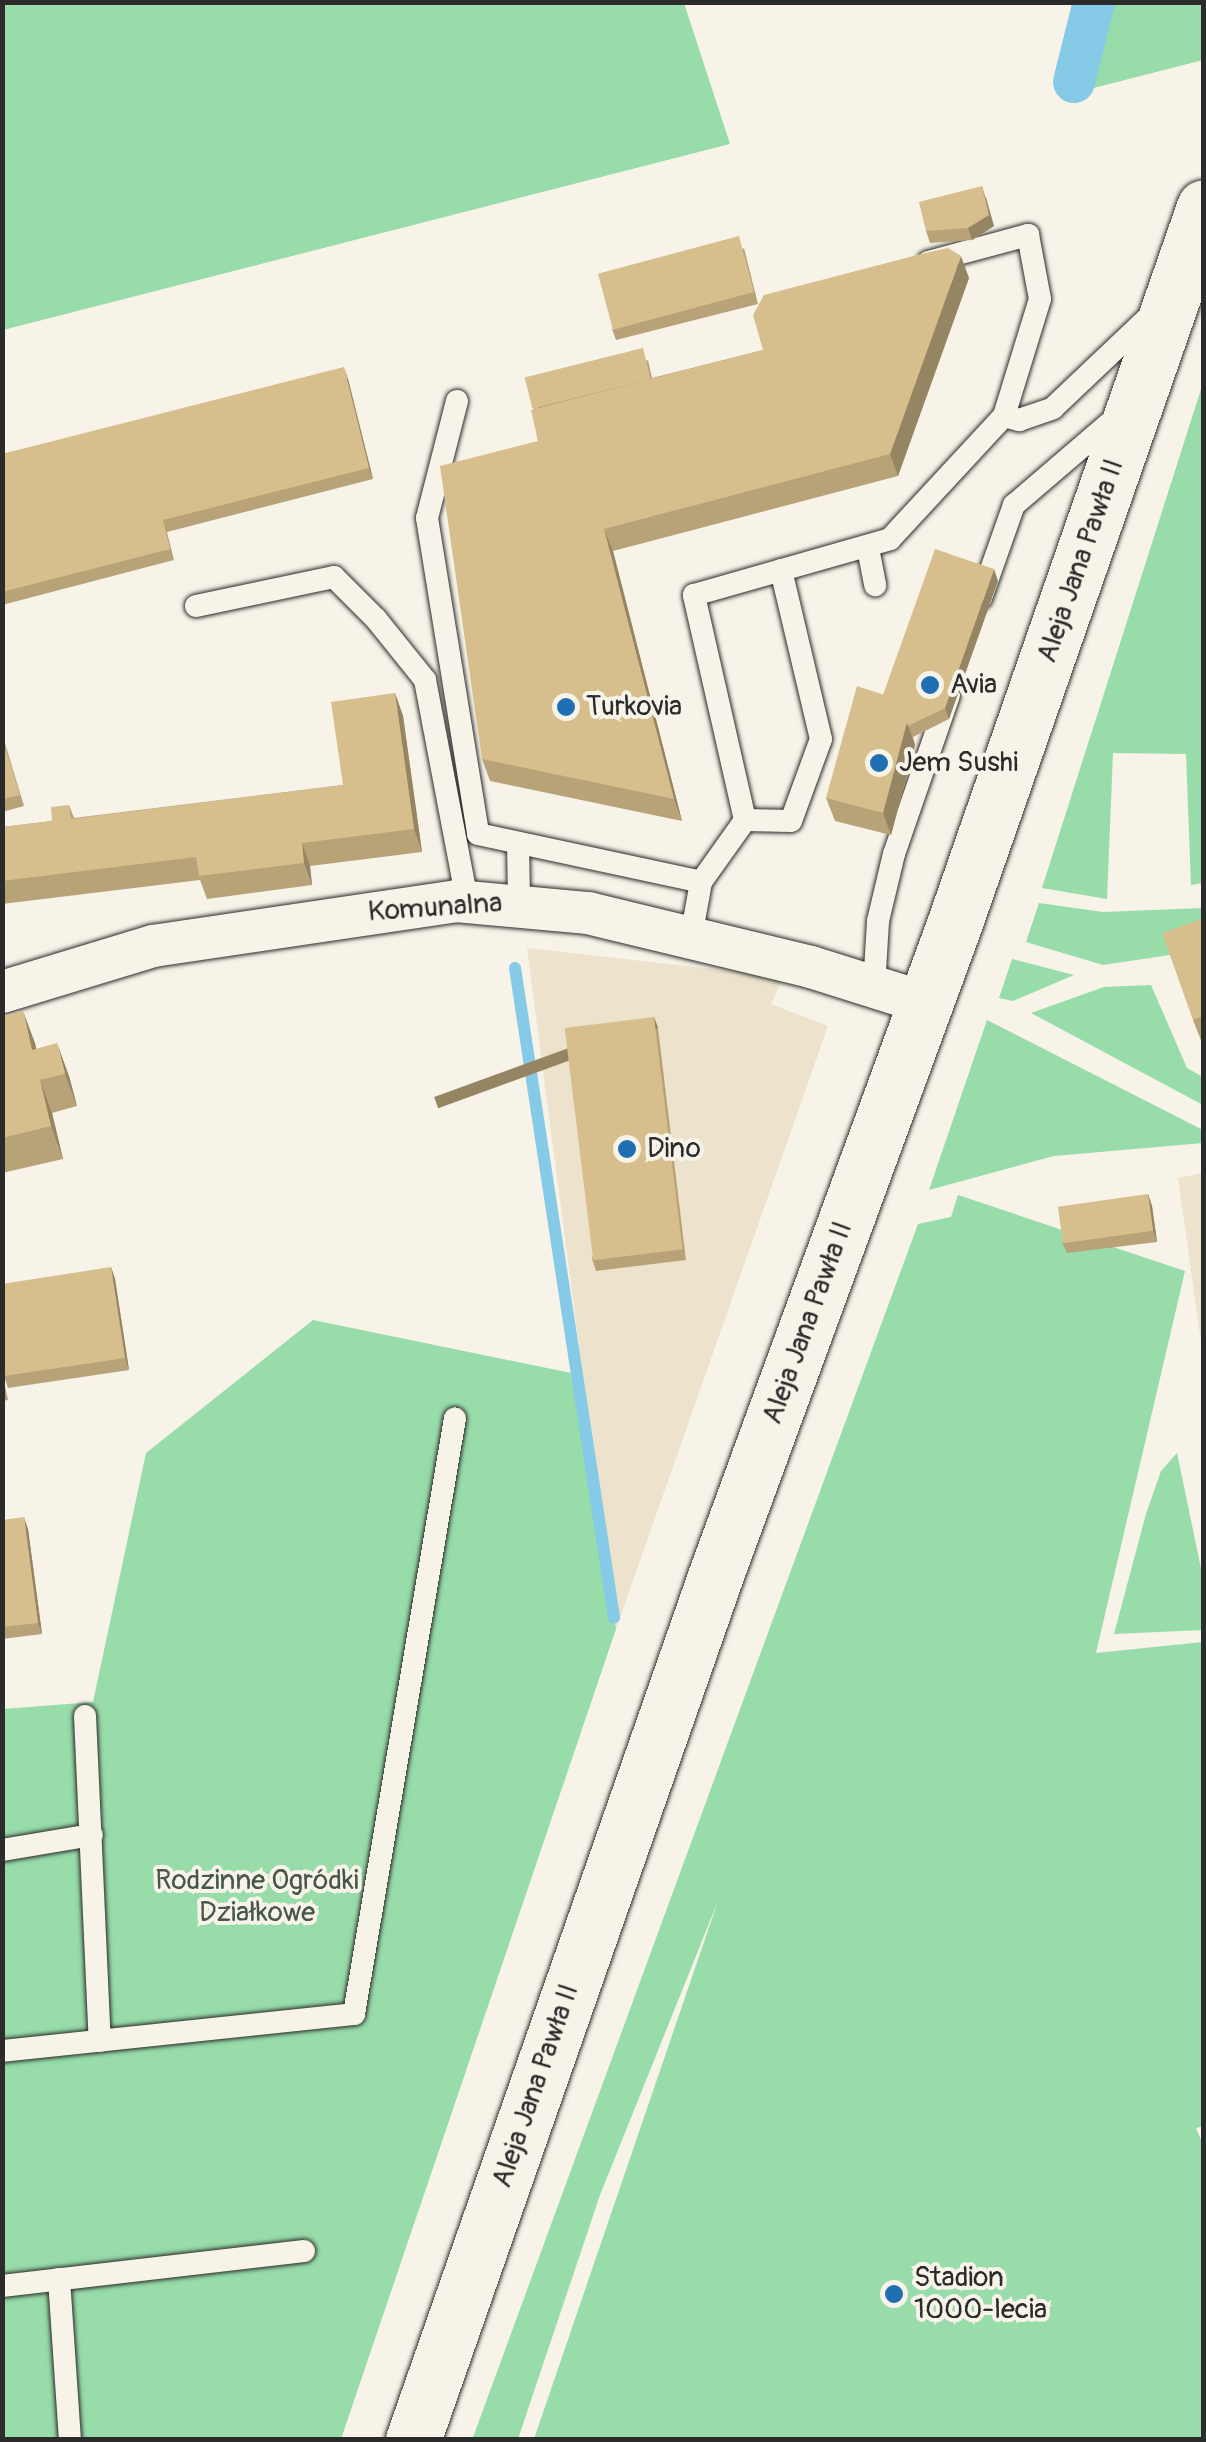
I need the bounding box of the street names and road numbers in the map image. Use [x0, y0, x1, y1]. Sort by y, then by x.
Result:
street label: Aleja Jana Pawła II [1030, 455, 1132, 667]
street label: Komunalna [367, 887, 503, 929]
street label: Aleja Jana Pawła II [756, 1217, 860, 1429]
street label: Aleja Jana Pawła II [485, 1980, 587, 2192]

